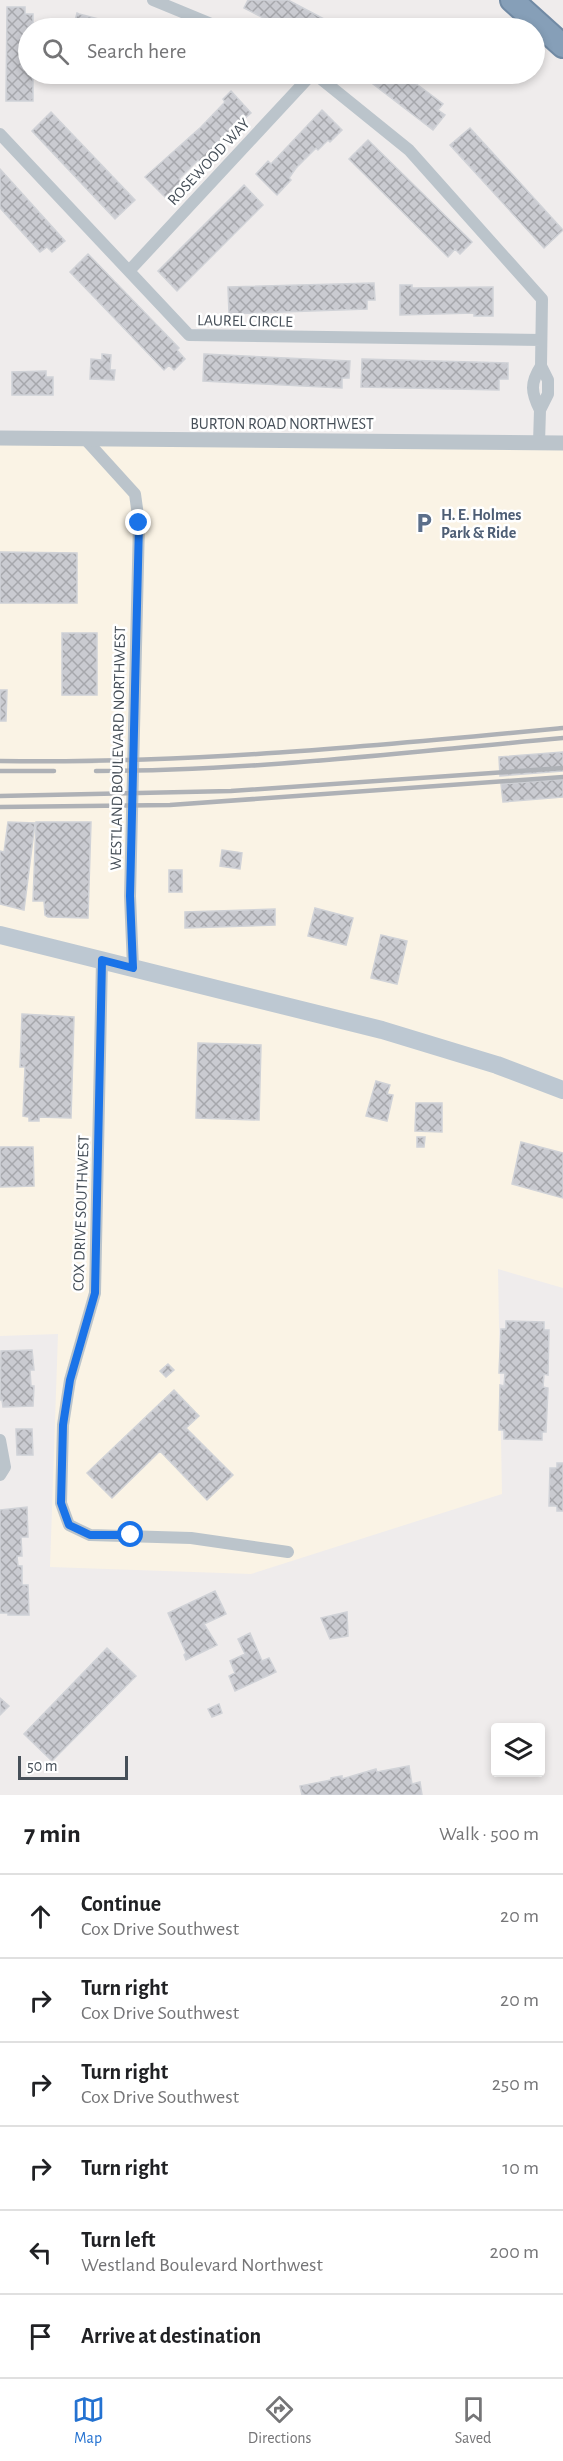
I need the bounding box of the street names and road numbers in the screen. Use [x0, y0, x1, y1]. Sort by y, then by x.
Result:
street label: ROSEWOOD WAY [165, 115, 253, 208]
street label: LAUREL CIRCLE [197, 312, 293, 330]
street label: BURTON ROAD NORTHWEST [190, 416, 374, 432]
street label: WESTLAND BOULEVARD NORTHWEST [108, 625, 128, 870]
street label: COX DRIVE SOUTHWEST [70, 1135, 92, 1291]

